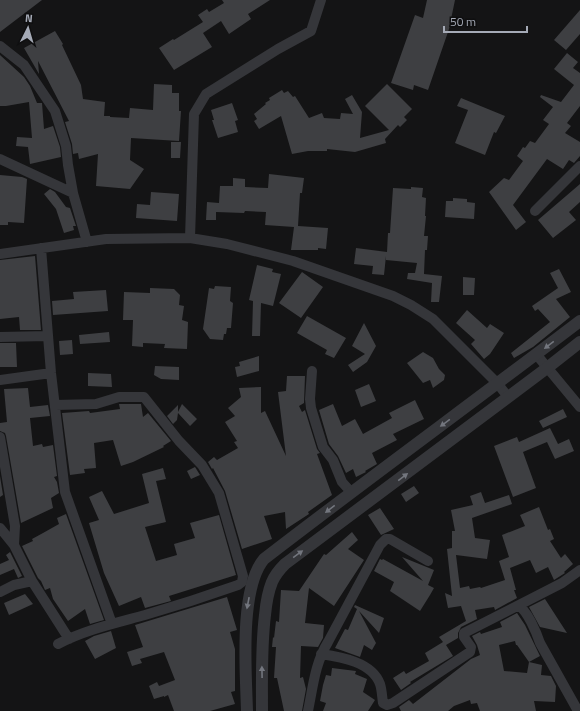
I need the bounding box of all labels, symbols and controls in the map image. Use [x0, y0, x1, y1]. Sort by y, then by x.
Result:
north arrow [8, 8, 48, 48]
scale bar [444, 8, 527, 34]
text: N [24, 10, 33, 26]
text: 50 m [450, 12, 476, 31]
one-way arrow [544, 340, 554, 348]
one-way arrow [440, 418, 450, 426]
one-way arrow [397, 472, 408, 481]
one-way arrow [324, 504, 335, 513]
one-way arrow [293, 550, 304, 558]
one-way arrow [245, 597, 251, 609]
one-way arrow [258, 666, 265, 678]

